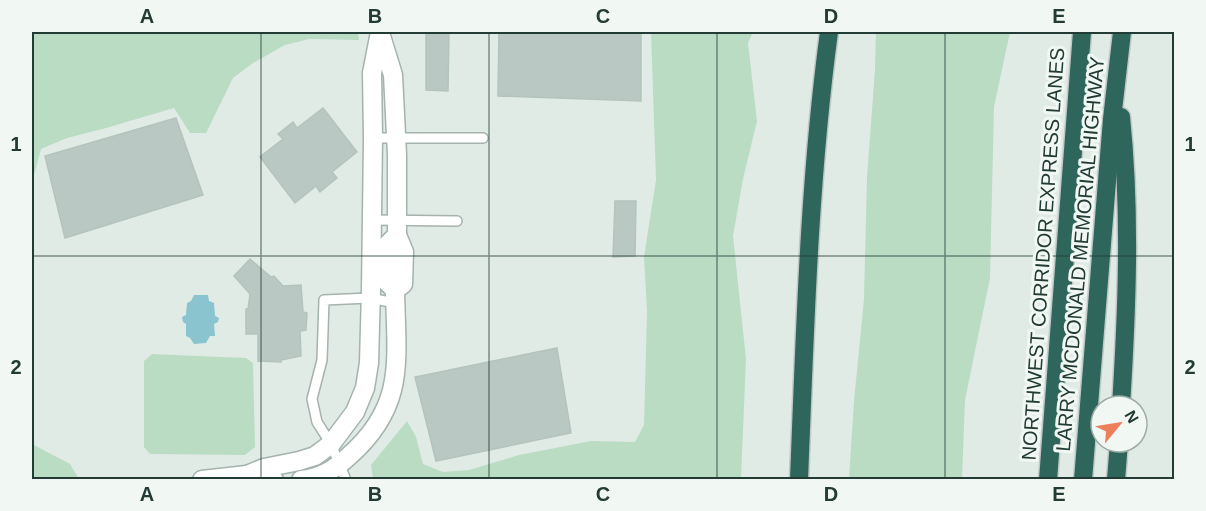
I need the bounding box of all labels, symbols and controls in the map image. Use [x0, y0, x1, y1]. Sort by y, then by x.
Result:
text: A [140, 5, 154, 27]
text: B [368, 5, 382, 27]
text: C [596, 5, 610, 27]
text: D [824, 5, 838, 27]
text: E [1052, 5, 1066, 27]
street label: NORTHWEST CORRIDOR EXPRESS LANES [1018, 47, 1068, 461]
street label: LARRY MCDONALD MEMORIAL HIGHWAY [1052, 56, 1108, 452]
text: 1 [10, 133, 22, 155]
text: 1 [1184, 133, 1196, 155]
text: 2 [10, 356, 22, 378]
text: 2 [1184, 356, 1196, 378]
north arrow [1089, 394, 1149, 454]
text: N [1121, 407, 1142, 426]
text: A [140, 483, 154, 505]
text: B [368, 483, 382, 505]
text: C [596, 483, 610, 505]
text: D [824, 483, 838, 505]
text: E [1052, 483, 1066, 505]

